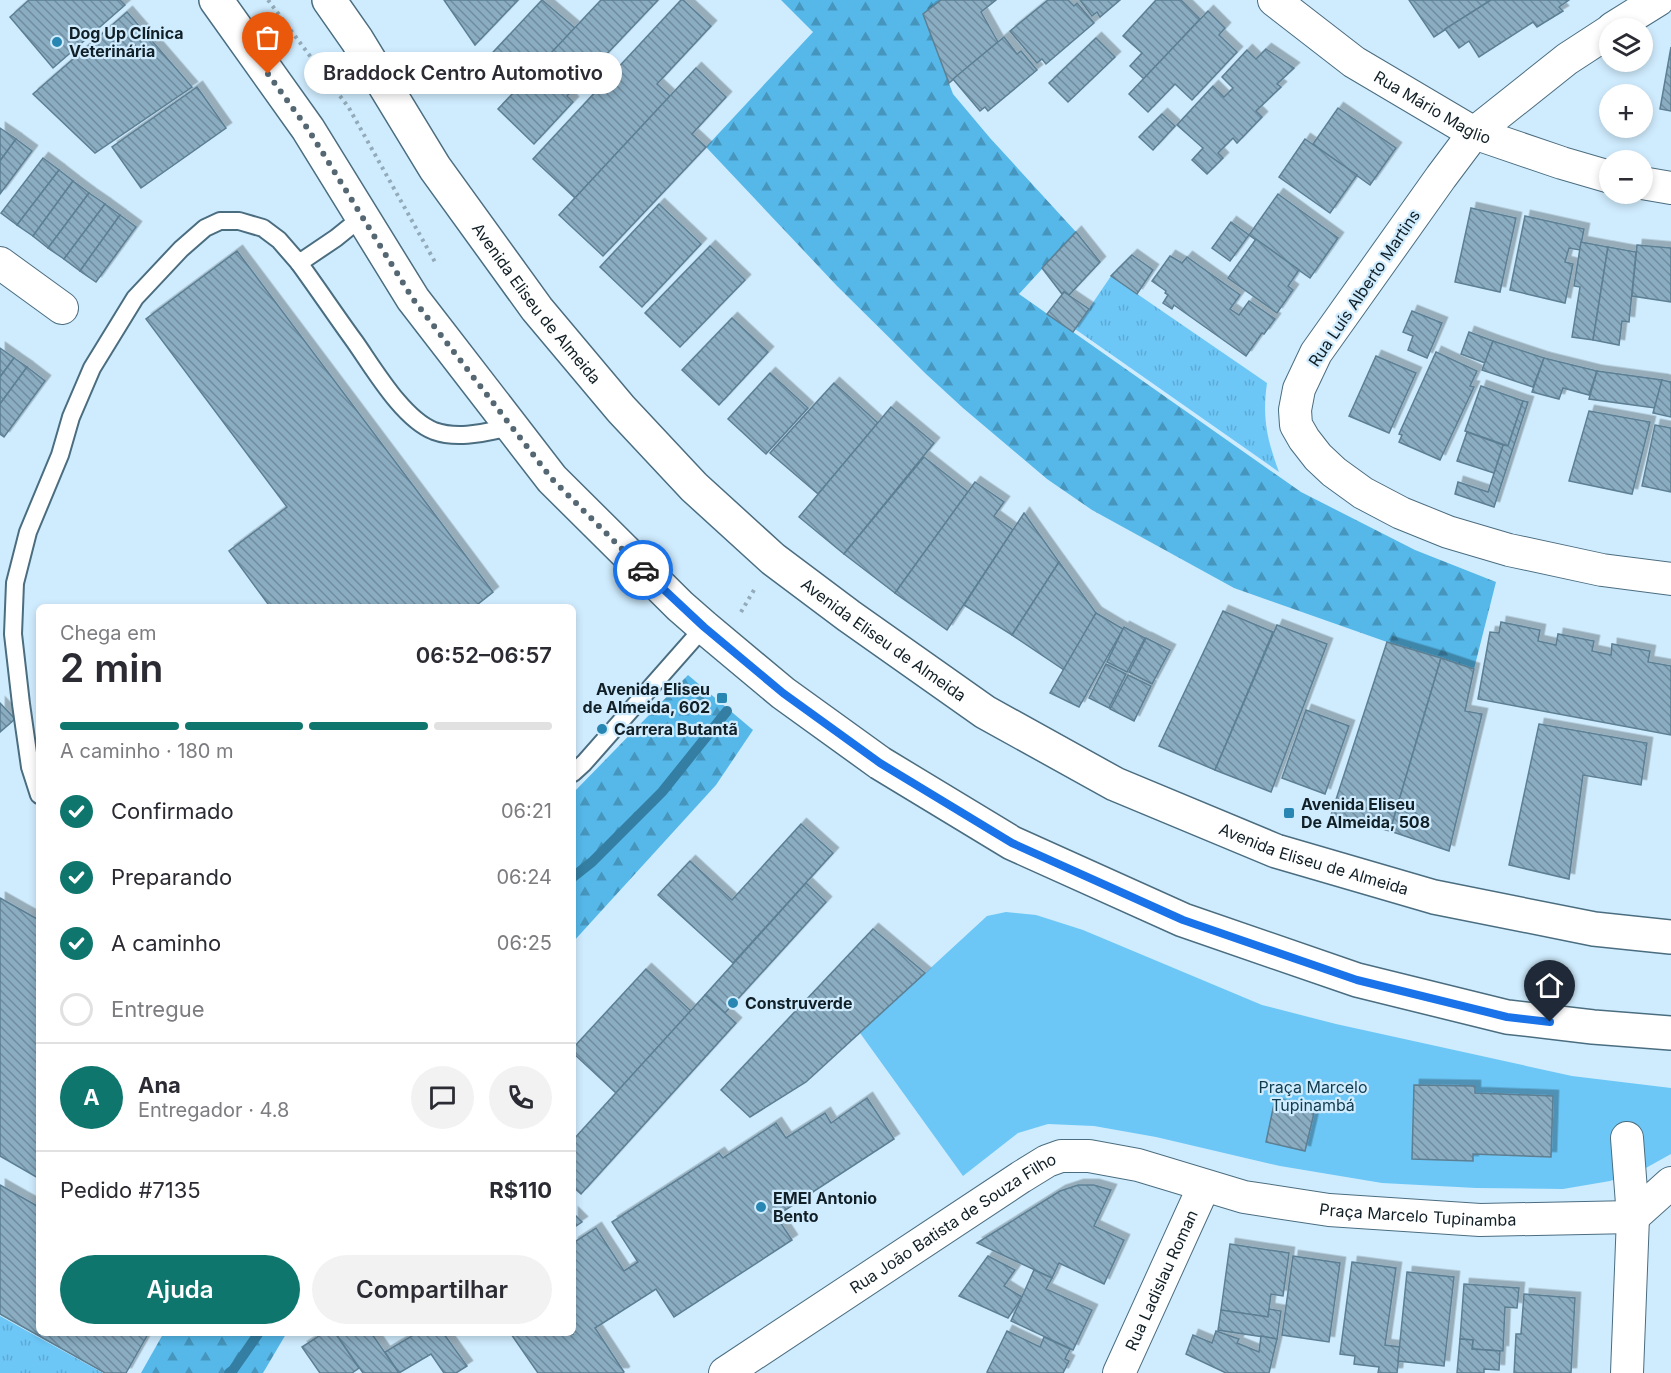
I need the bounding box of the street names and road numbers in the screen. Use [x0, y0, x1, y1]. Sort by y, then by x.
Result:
street label: Rua Mário Maglio [1370, 66, 1493, 148]
street label: Rua Luís Alberto Martins [1304, 206, 1424, 370]
street label: Avenida Eliseu de Almeida [468, 219, 605, 388]
street label: Avenida Eliseu de Almeida [797, 574, 970, 706]
street label: Avenida Eliseu de Almeida [1216, 818, 1411, 899]
street label: Rua João Batista de Souza Filho [846, 1149, 1059, 1298]
street label: Praça Marcelo Tupinamba [1318, 1199, 1517, 1230]
street label: Rua Ladislau Roman [1121, 1207, 1202, 1354]

